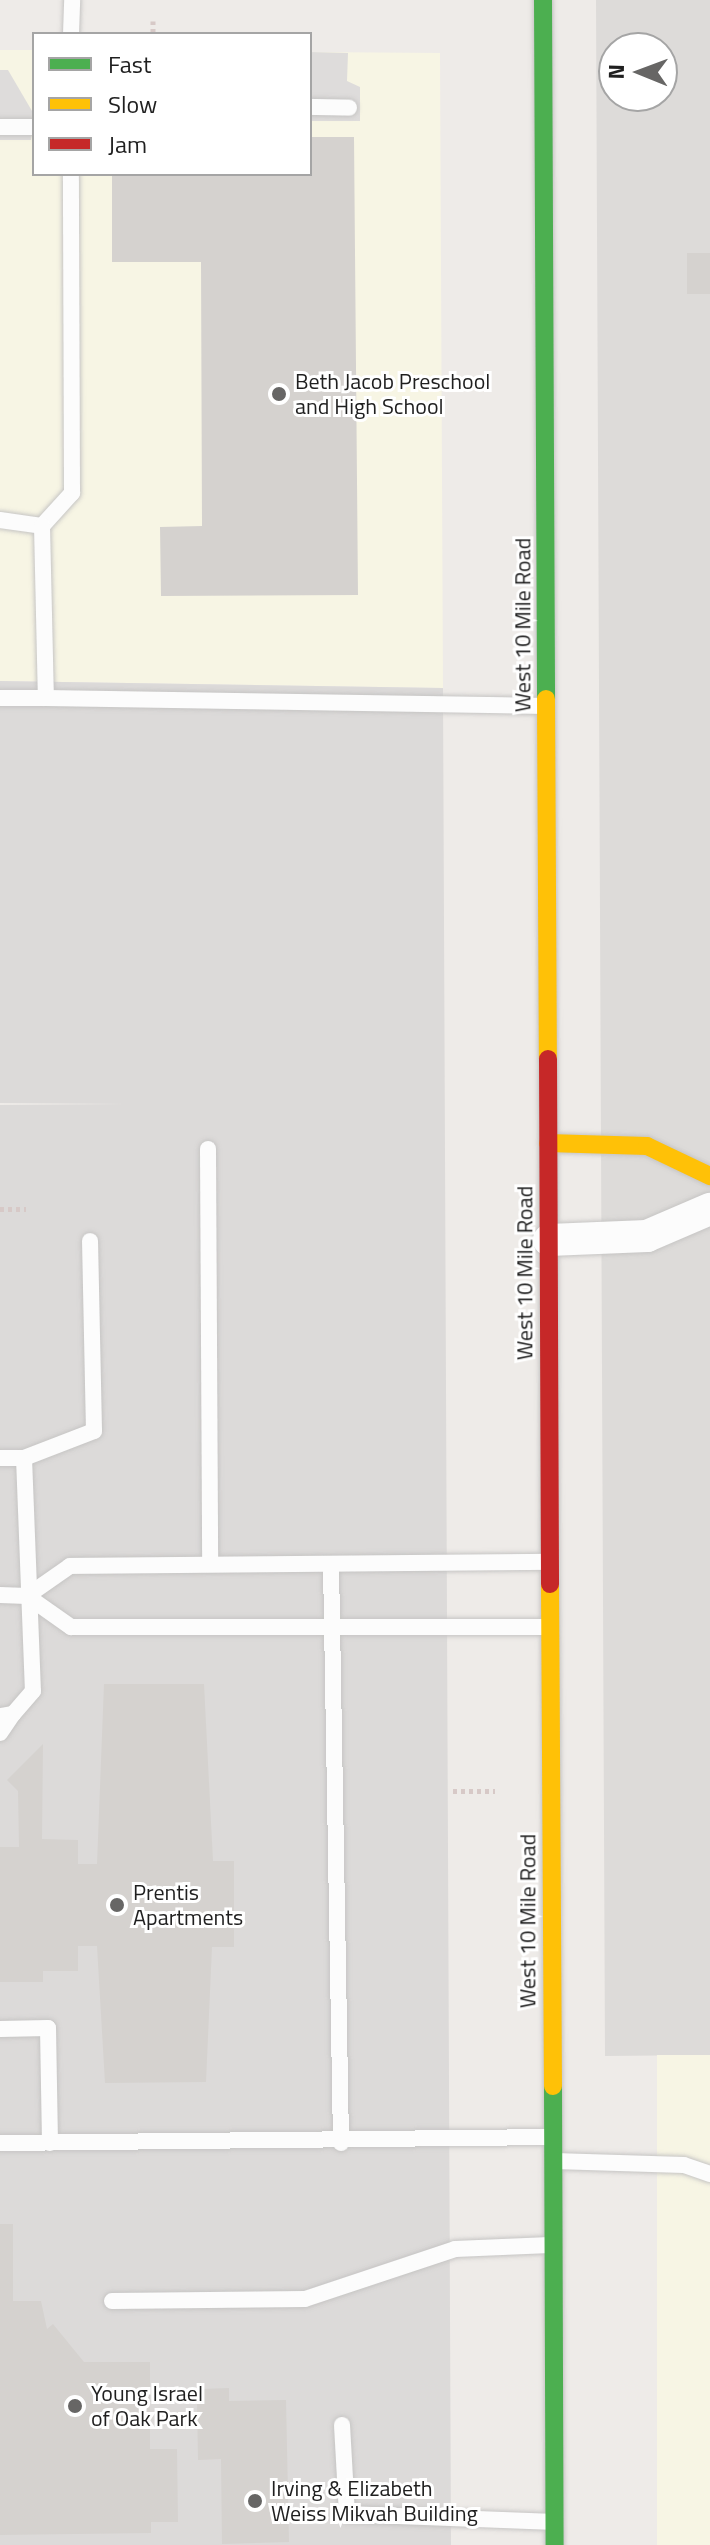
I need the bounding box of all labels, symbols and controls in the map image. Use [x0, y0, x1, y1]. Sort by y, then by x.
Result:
legend [32, 32, 312, 176]
north arrow [598, 32, 678, 112]
text: Fast [108, 46, 151, 82]
text: N [599, 64, 633, 80]
text: Slow [108, 86, 157, 122]
text: Jam [108, 126, 147, 162]
place label: Beth Jacob Preschool and High School [295, 368, 490, 420]
marker: Beth Jacob Preschool and High School [270, 385, 288, 403]
street label: West 10 Mile Road [510, 538, 536, 712]
street label: West 10 Mile Road [512, 1186, 538, 1360]
street label: West 10 Mile Road [515, 1834, 541, 2008]
place label: Prentis Apartments [133, 1879, 243, 1930]
marker: Prentis Apartments [108, 1896, 126, 1914]
place label: Young Israel of Oak Park [91, 2380, 203, 2432]
marker: Young Israel of Oak Park [66, 2397, 84, 2415]
place label: Irving & Elizabeth Weiss Mikvah Building [271, 2475, 478, 2526]
marker: Irving & Elizabeth Weiss Mikvah Building [246, 2492, 264, 2510]

